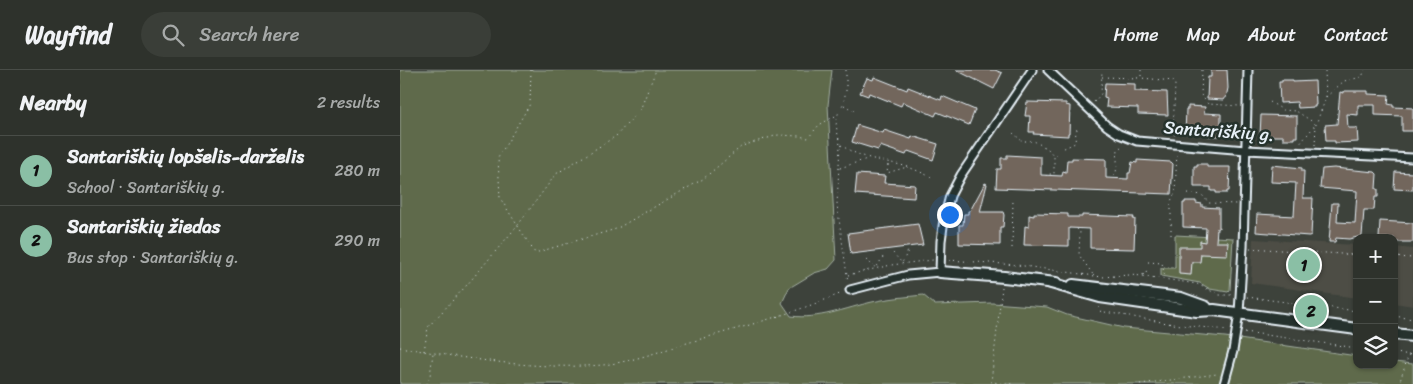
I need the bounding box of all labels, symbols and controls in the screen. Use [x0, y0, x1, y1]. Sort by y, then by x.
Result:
search box [141, 12, 491, 57]
text: Wayfind [25, 14, 111, 56]
text: Search here [199, 18, 299, 51]
text: Home [1114, 19, 1159, 51]
text: Map [1187, 19, 1220, 51]
text: About [1248, 19, 1296, 51]
text: Contact [1324, 19, 1388, 51]
icon: search [159, 21, 187, 49]
text: Nearby [20, 84, 86, 122]
text: 2 results [317, 88, 380, 117]
street label: Santariškių g. [1163, 111, 1275, 151]
text: Santariškių lopšelis-darželis [67, 140, 304, 173]
text: 1 [33, 156, 39, 185]
text: 280 m [335, 156, 380, 185]
text: School · Santariškių g. [67, 173, 225, 202]
your location [937, 202, 963, 228]
text: Santariškių žiedas [67, 210, 221, 243]
text: 2 [31, 226, 41, 255]
text: 290 m [334, 226, 380, 255]
map controls [1353, 234, 1398, 369]
button: + [1353, 234, 1398, 279]
text: Bus stop · Santariškių g. [67, 243, 239, 272]
pin: 1 [1288, 246, 1320, 284]
button: − [1353, 279, 1398, 324]
pin: 2 [1295, 292, 1327, 330]
button: layers [1353, 324, 1398, 369]

